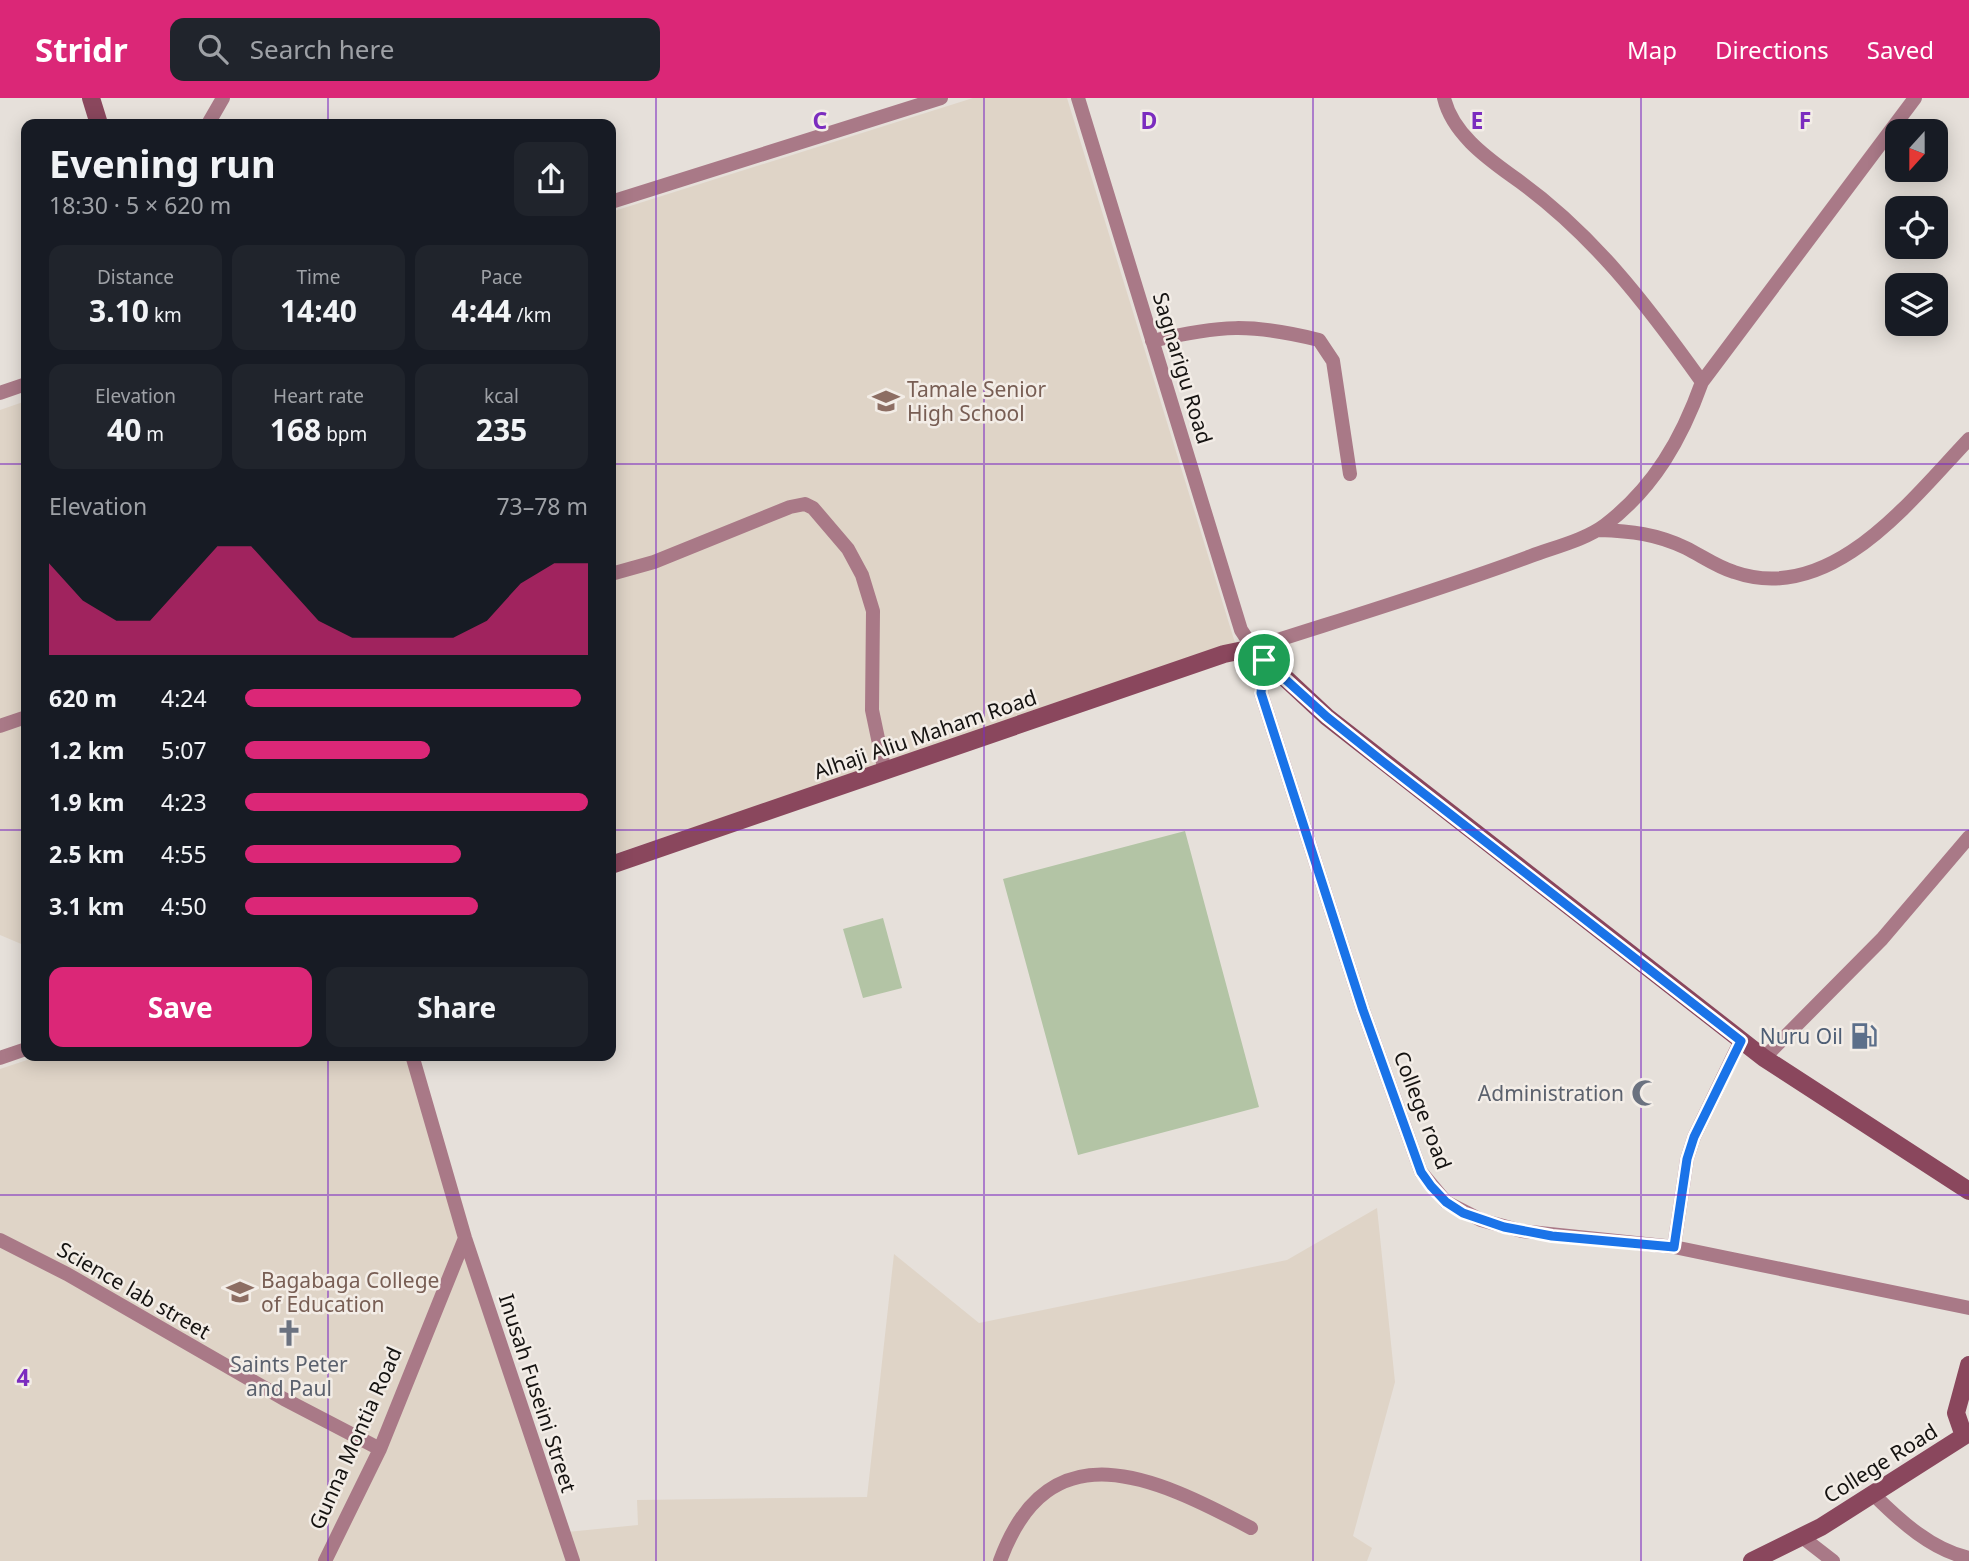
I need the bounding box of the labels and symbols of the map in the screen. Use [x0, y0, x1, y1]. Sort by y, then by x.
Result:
text: C [813, 104, 828, 136]
text: D [1141, 104, 1157, 136]
text: E [1471, 104, 1483, 136]
text: F [1799, 104, 1811, 136]
north arrow [1885, 119, 1948, 182]
street label: Sagnarigu Road [1147, 289, 1219, 447]
place label: Tamale Senior High School [907, 375, 1046, 427]
school or university icon: Tamale Senior High School [871, 386, 901, 416]
pin [1234, 630, 1294, 690]
street label: Alhaji Aliu Maham Road [810, 683, 1040, 785]
fuel station icon: Nuru Oil [1849, 1021, 1879, 1051]
place label: Nuru Oil [1760, 1022, 1843, 1050]
street label: College road [1388, 1047, 1458, 1173]
mosque icon: Administration [1630, 1078, 1660, 1108]
place label: Administration [1478, 1079, 1624, 1107]
street label: Science lab street [53, 1235, 216, 1345]
place label: Bagabaga College of Education [261, 1266, 439, 1318]
school or university icon: Bagabaga College of Education [225, 1277, 255, 1307]
street label: Inusah Fuseini Street [493, 1290, 583, 1496]
church icon: Saints Peter and Paul [274, 1318, 304, 1348]
street label: Gunna Montia Road [302, 1342, 408, 1534]
place label: Saints Peter and Paul [230, 1350, 348, 1402]
text: 4 [16, 1361, 30, 1393]
street label: College Road [1818, 1417, 1942, 1509]

